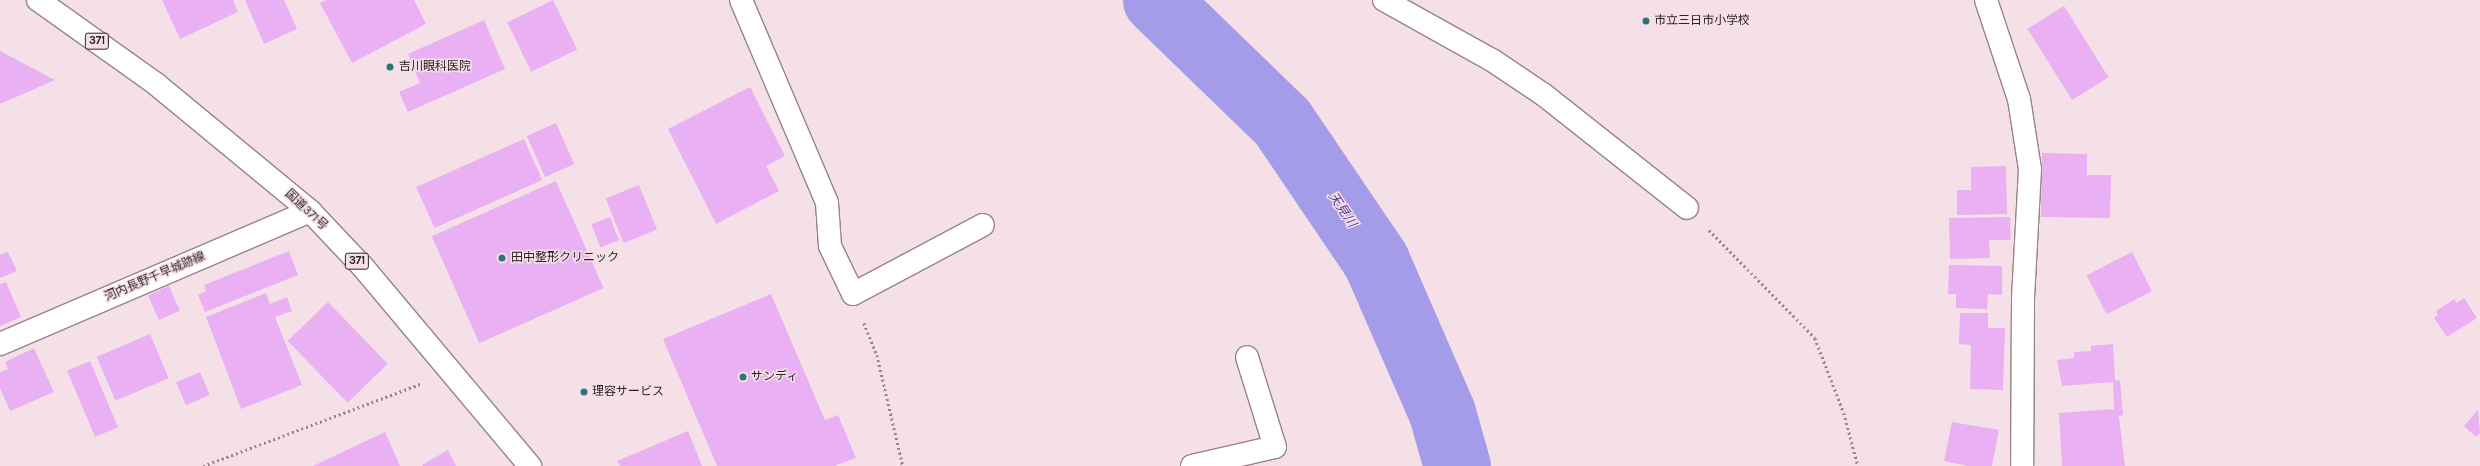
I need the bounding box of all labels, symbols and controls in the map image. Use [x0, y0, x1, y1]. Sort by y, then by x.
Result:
place label: 市立三日市小学校 [1654, 14, 1750, 28]
marker: 市立三日市小学校 [1641, 16, 1651, 26]
road number: 371 [84, 32, 110, 50]
place label: 吉川眼科医院 [399, 60, 471, 74]
marker: 吉川眼科医院 [384, 61, 396, 73]
street label: 国道371号 [282, 187, 330, 233]
water label: 天見川 [1325, 189, 1359, 231]
street label: 河内長野千早城跡線 [102, 249, 208, 305]
place label: 田中整形クリニック [511, 251, 619, 265]
road number: 371 [344, 252, 370, 270]
marker: 田中整形クリニック [496, 252, 508, 264]
place label: サンディ [751, 370, 799, 384]
marker: サンディ [738, 372, 748, 382]
place label: 理容サービス [592, 385, 664, 399]
marker: 理容サービス [579, 387, 589, 397]

